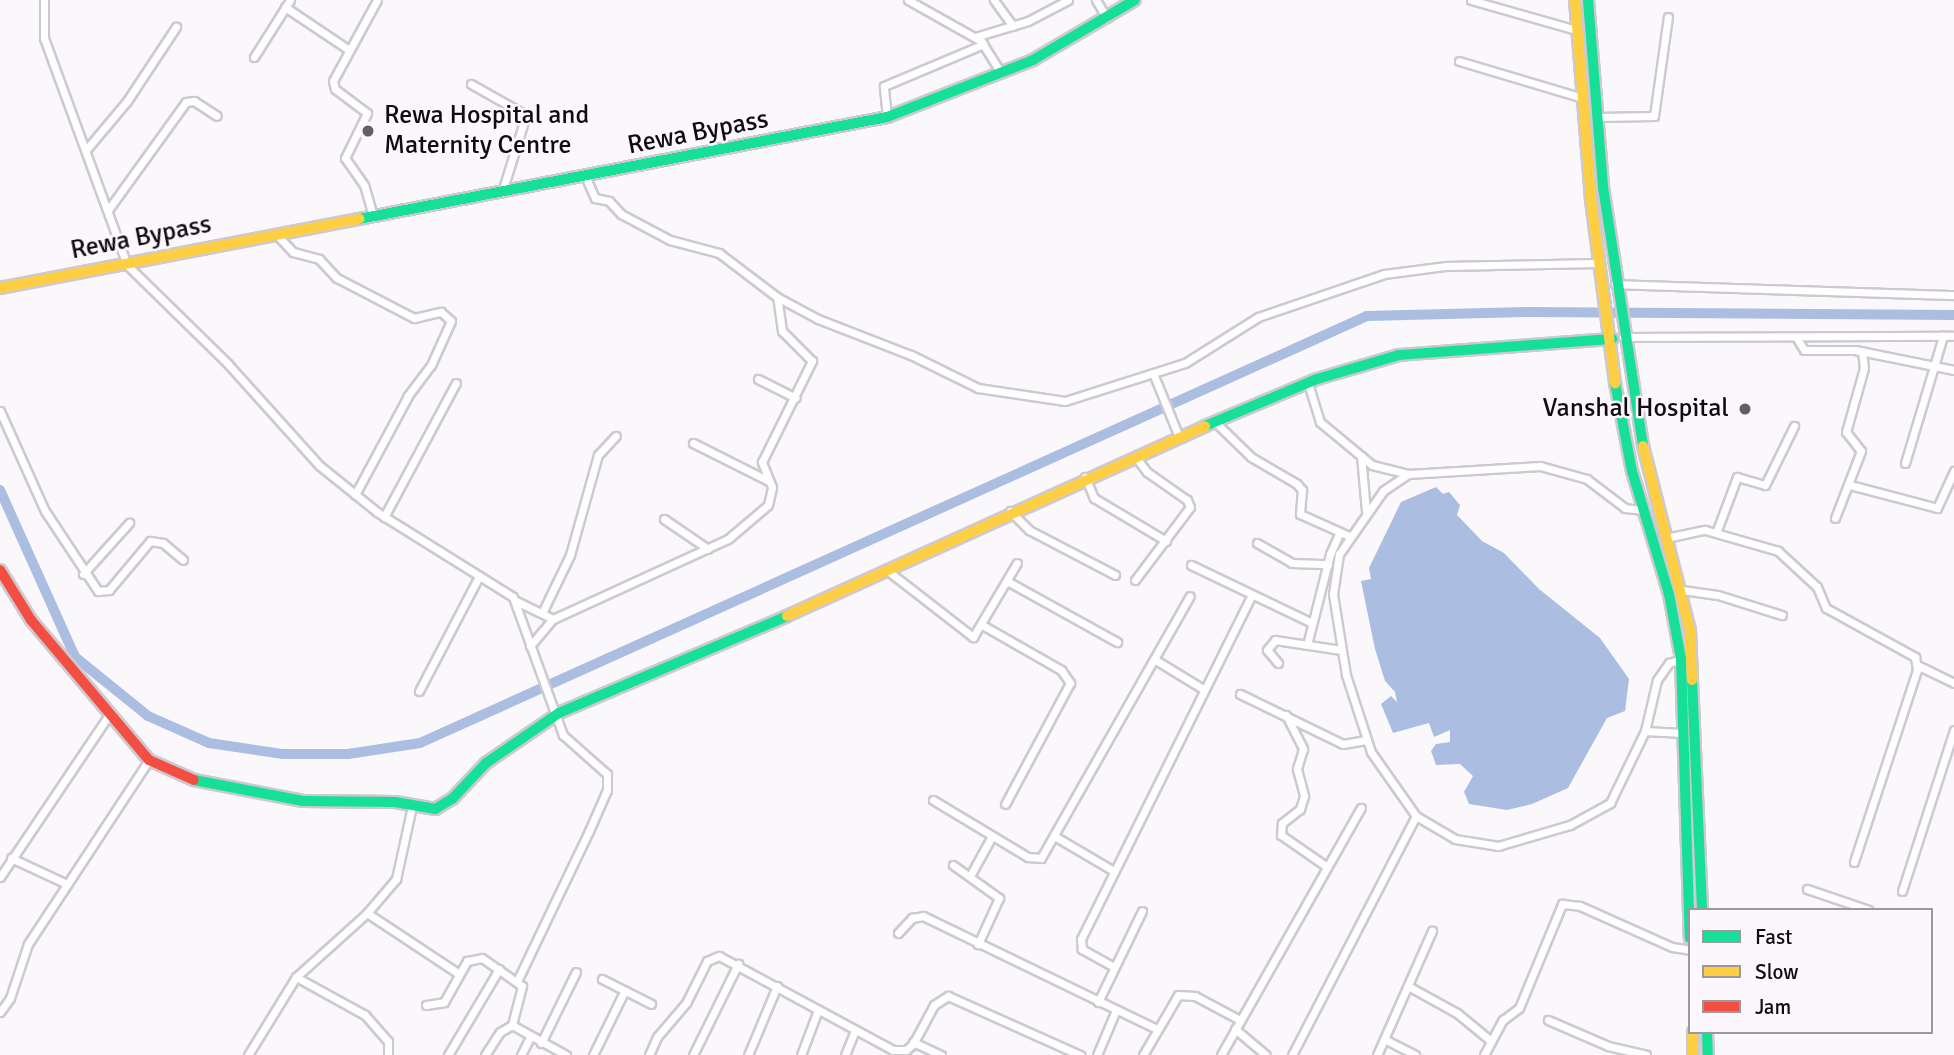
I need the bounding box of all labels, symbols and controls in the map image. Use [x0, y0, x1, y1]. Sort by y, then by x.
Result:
place label: Rewa Hospital and Maternity Centre [384, 100, 589, 162]
street label: Rewa Bypass [625, 104, 771, 162]
marker: Rewa Hospital and Maternity Centre [358, 121, 378, 141]
street label: Rewa Bypass [68, 209, 214, 267]
place label: Vanshal Hospital [1543, 393, 1729, 425]
marker: Vanshal Hospital [1735, 399, 1755, 419]
legend [1688, 908, 1933, 1034]
text: Fast [1755, 924, 1792, 950]
text: Slow [1755, 959, 1799, 985]
text: Jam [1755, 994, 1791, 1020]

